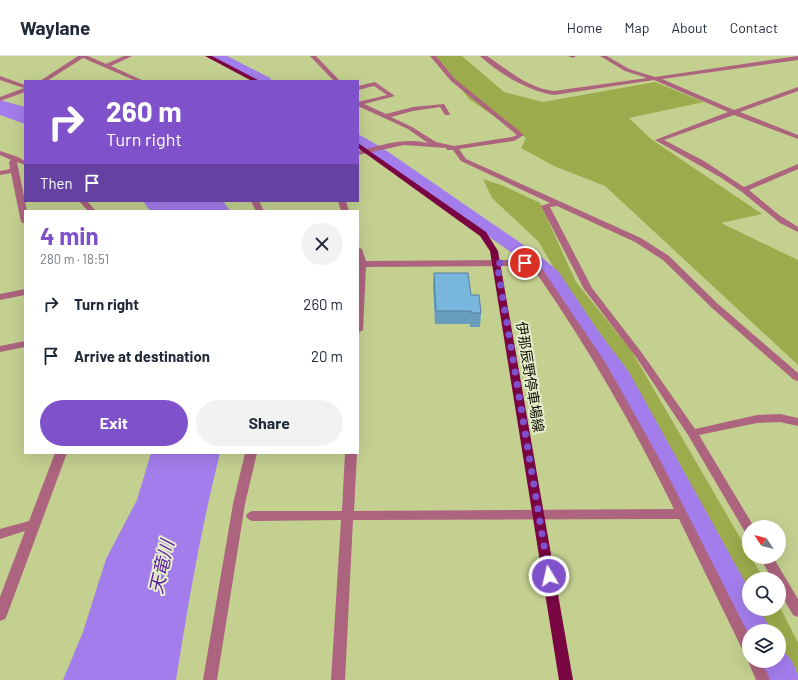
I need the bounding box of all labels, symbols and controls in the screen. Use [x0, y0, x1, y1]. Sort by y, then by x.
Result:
text: Waylane [20, 16, 90, 39]
text: Home [567, 19, 603, 36]
text: Map [625, 19, 649, 36]
text: About [671, 19, 708, 36]
text: Contact [730, 19, 778, 36]
text: 260 m [106, 94, 182, 128]
icon: right [40, 96, 92, 148]
text: Turn right [106, 128, 182, 150]
icon: arrive [81, 172, 103, 194]
text: Then [40, 174, 73, 192]
text: 4 min [40, 221, 99, 250]
button: close [301, 223, 343, 265]
pin [508, 246, 542, 280]
text: 280 m · 18:51 [40, 251, 109, 267]
icon: arrive [514, 252, 536, 274]
icon: right [40, 293, 62, 315]
text: Turn right [74, 295, 139, 313]
text: 260 m [303, 295, 343, 313]
street label: 伊那辰野停車場線 [513, 320, 548, 434]
icon: arrive [40, 345, 62, 367]
text: Arrive at destination [74, 347, 210, 365]
text: 20 m [311, 347, 343, 365]
button: Exit [40, 400, 188, 446]
button: Share [196, 400, 343, 446]
north arrow [742, 520, 786, 564]
map controls [742, 520, 786, 668]
water label: 天竜川 [144, 536, 178, 596]
position arrow [528, 555, 570, 597]
button: search [742, 572, 786, 616]
button: layers [742, 624, 786, 668]

